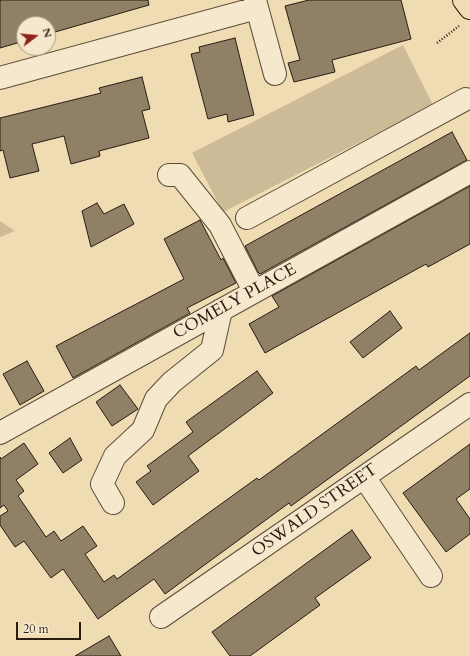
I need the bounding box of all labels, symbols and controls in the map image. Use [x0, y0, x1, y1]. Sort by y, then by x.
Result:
north arrow [16, 16, 56, 56]
text: N [39, 26, 56, 39]
street label: COMELY PLACE [170, 260, 300, 344]
street label: OSWALD STREET [248, 460, 382, 562]
scale bar [18, 614, 83, 640]
text: 20 m [23, 621, 49, 637]

